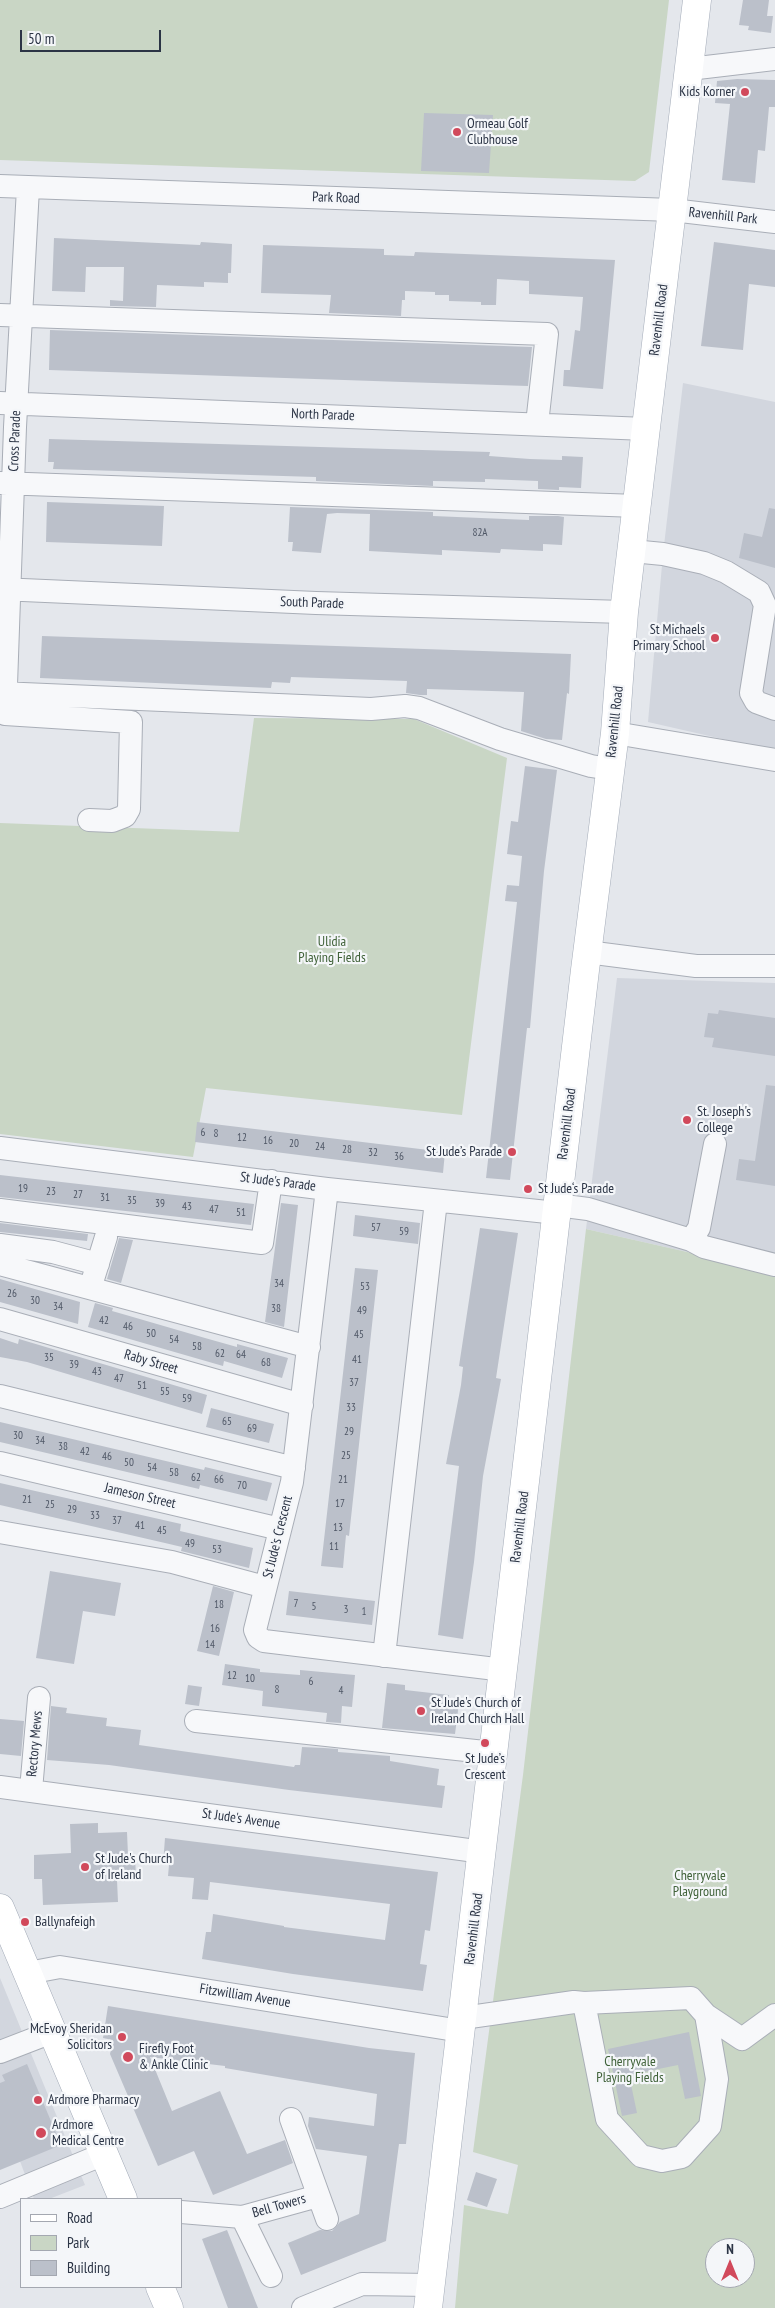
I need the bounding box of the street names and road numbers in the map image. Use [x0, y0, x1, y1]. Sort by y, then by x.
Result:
street label: Park Road [312, 189, 360, 207]
street label: Ravenhill Park [688, 204, 758, 228]
street label: Ravenhill Road [646, 283, 672, 357]
street label: North Parade [291, 405, 355, 425]
street label: Cross Parade [6, 410, 24, 472]
street label: South Parade [280, 593, 344, 613]
street label: Ravenhill Road [603, 685, 627, 759]
street label: Ravenhill Road [554, 1087, 580, 1161]
street label: St Jude's Parade [239, 1169, 317, 1195]
street label: Raby Street [122, 1346, 180, 1378]
street label: Jameson Street [103, 1480, 177, 1512]
street label: Ravenhill Road [507, 1490, 533, 1564]
street label: St Jude's Crescent [260, 1494, 296, 1580]
street label: Rectory Mews [24, 1710, 46, 1778]
street label: St Jude's Avenue [201, 1805, 281, 1833]
street label: Ravenhill Road [461, 1892, 487, 1966]
street label: Fitzwilliam Avenue [198, 1981, 292, 2011]
street label: Bell Towers [250, 2190, 308, 2222]

